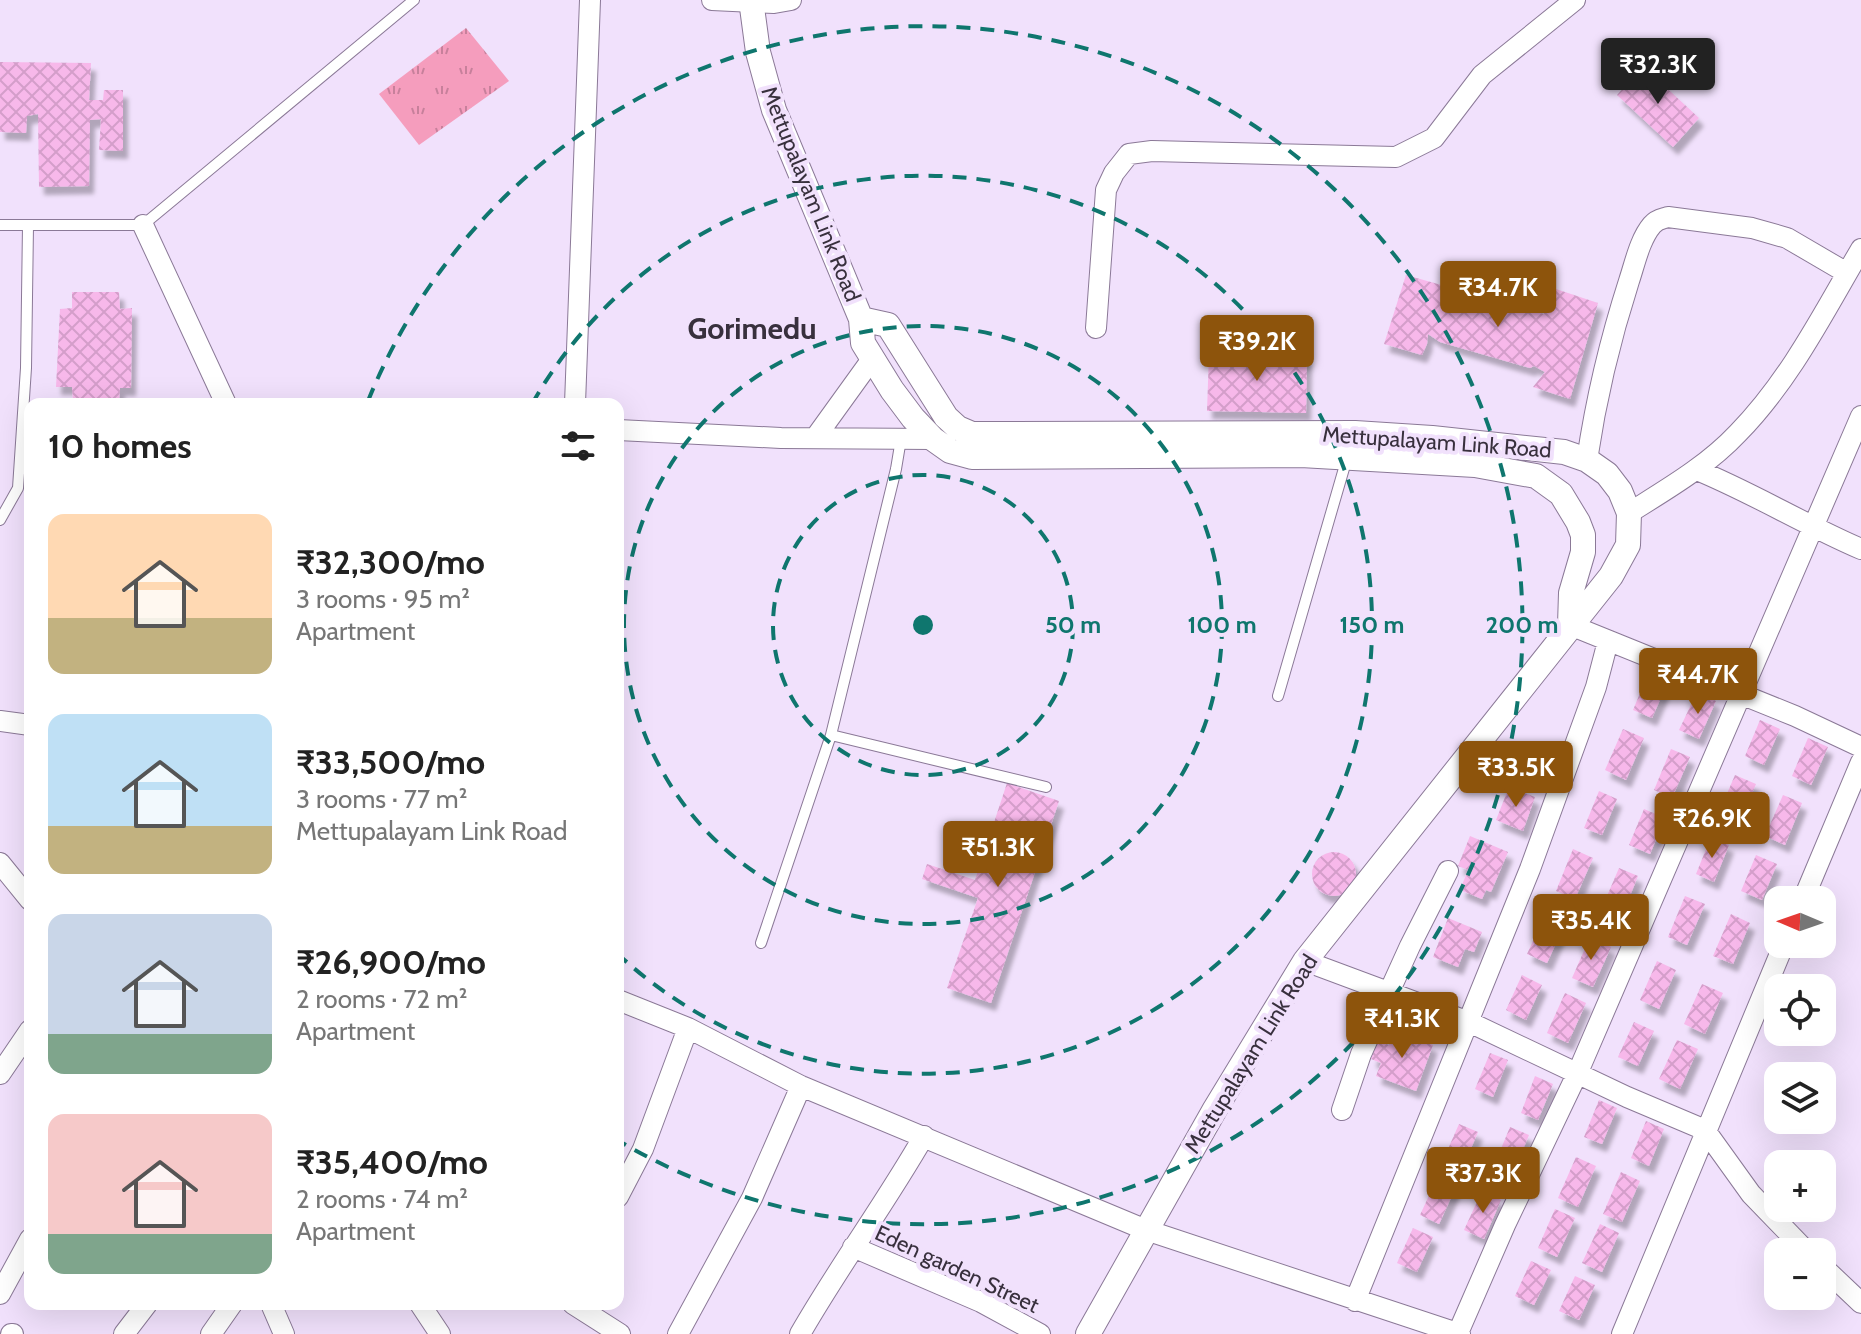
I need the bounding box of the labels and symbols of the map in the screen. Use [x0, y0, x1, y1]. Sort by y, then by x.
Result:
pin: ₹32.3K [1593, 38, 1723, 106]
street label: Mettupalayam Link Road [755, 82, 867, 306]
pin: ₹34.7K [1433, 261, 1563, 329]
district label: Gorimedu [687, 310, 817, 347]
pin: ₹39.2K [1192, 315, 1322, 383]
street label: Mettupalayam Link Road [1322, 421, 1552, 463]
text: 50 m [1045, 610, 1101, 639]
text: 100 m [1187, 610, 1257, 639]
text: 150 m [1340, 610, 1404, 639]
text: 200 m [1486, 610, 1558, 639]
centre of rings [909, 611, 937, 639]
pin: ₹44.7K [1633, 648, 1763, 716]
pin: ₹33.5K [1451, 741, 1581, 809]
pin: ₹26.9K [1647, 792, 1777, 860]
pin: ₹51.3K [933, 821, 1063, 889]
north arrow [1764, 886, 1836, 958]
pin: ₹35.4K [1526, 894, 1656, 962]
street label: Mettupalayam Link Road [1179, 949, 1323, 1159]
pin: ₹41.3K [1337, 992, 1467, 1060]
pin: ₹37.3K [1418, 1147, 1548, 1215]
street label: Eden garden Street [871, 1219, 1044, 1319]

